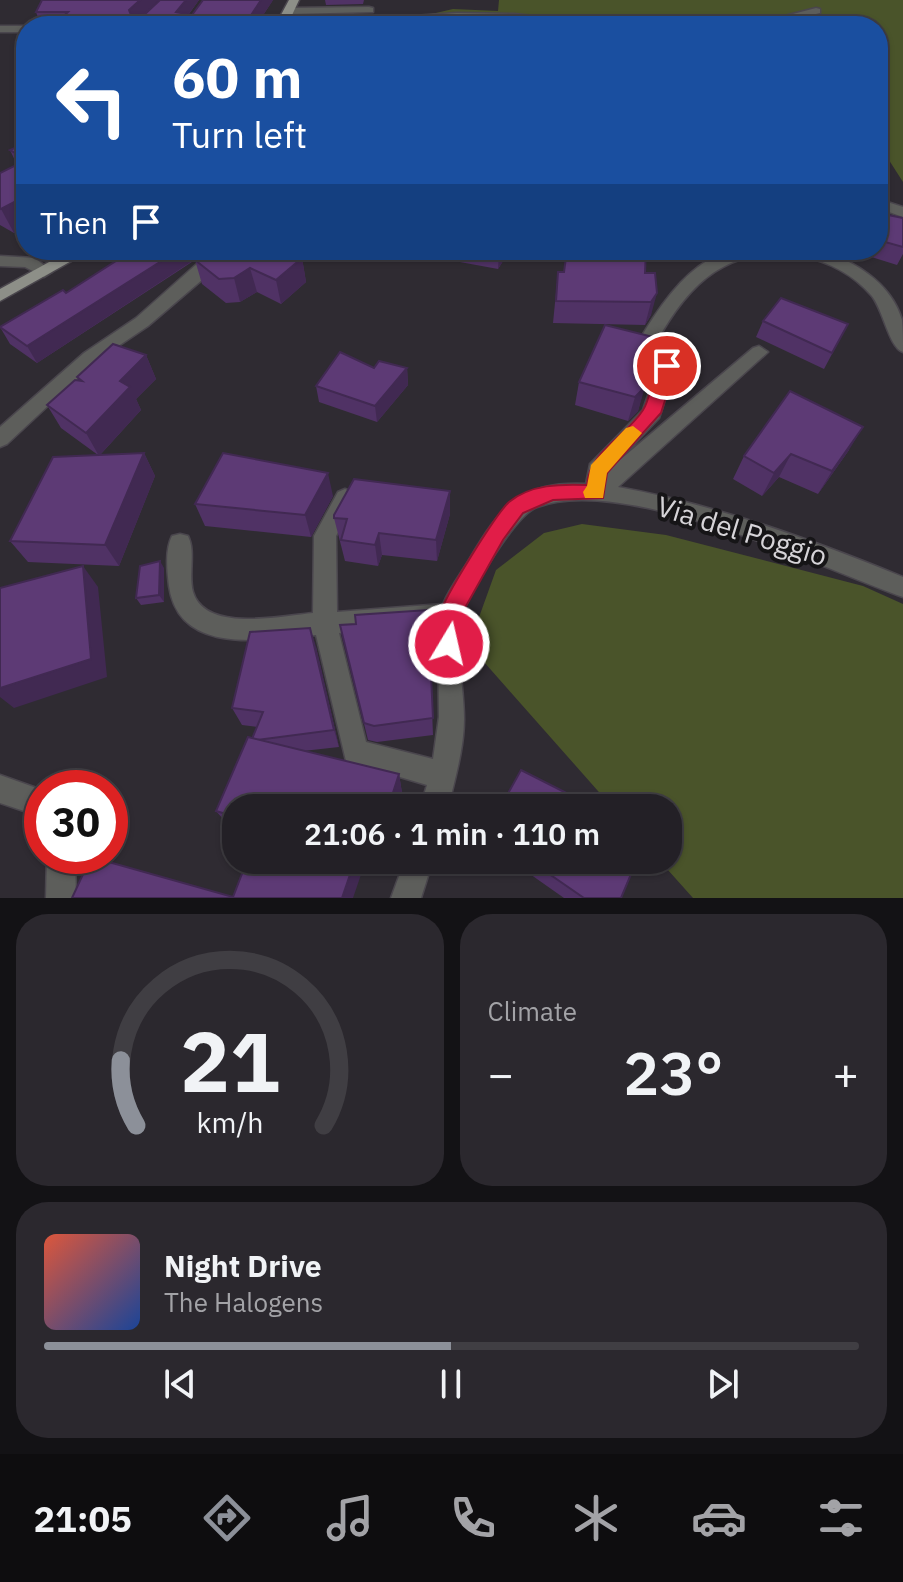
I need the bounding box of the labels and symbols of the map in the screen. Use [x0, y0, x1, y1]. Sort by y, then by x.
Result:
pin [633, 332, 701, 400]
street label: Via del Poggio [653, 487, 832, 574]
position arrow [407, 602, 491, 686]
speed limit sign: 30 [24, 770, 128, 874]

